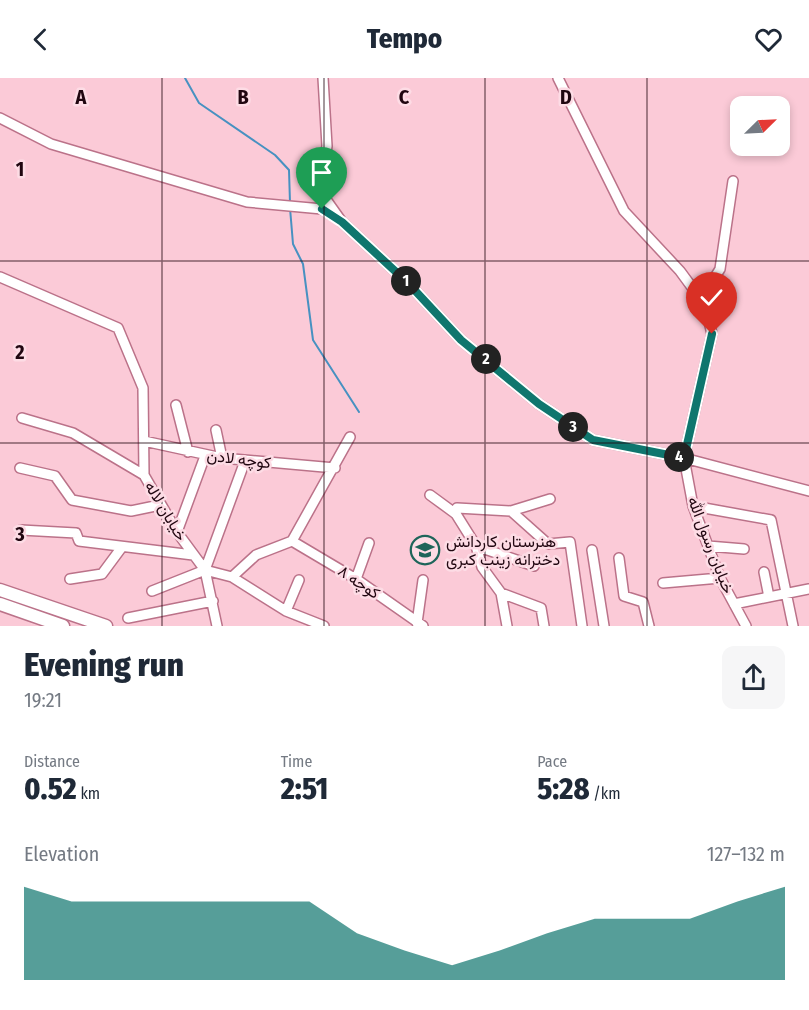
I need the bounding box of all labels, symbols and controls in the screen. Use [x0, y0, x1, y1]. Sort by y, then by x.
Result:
icon: back [24, 23, 57, 56]
text: Tempo [367, 23, 442, 55]
icon: heart [752, 23, 785, 56]
text: A [75, 85, 88, 109]
text: B [237, 85, 249, 109]
text: C [399, 85, 410, 109]
text: D [560, 85, 572, 109]
north arrow [730, 96, 790, 156]
map controls [730, 96, 790, 156]
pin [296, 147, 347, 209]
icon: arrive [305, 156, 338, 189]
text: 1 [16, 157, 24, 181]
pin: 1 [391, 266, 421, 296]
text: 1 [403, 271, 409, 290]
pin [686, 272, 737, 334]
icon: check [695, 281, 728, 314]
text: 2 [14, 340, 25, 364]
pin: 2 [471, 344, 501, 374]
text: 2 [482, 349, 490, 368]
pin: 3 [558, 412, 588, 442]
text: 3 [569, 417, 577, 436]
pin: 4 [664, 442, 694, 472]
street label: کوچه لادن [206, 446, 272, 474]
text: 4 [675, 447, 683, 466]
street label: خیابان لاله [141, 478, 191, 545]
street label: خیابان رسول الله [683, 494, 738, 597]
text: 3 [14, 522, 25, 546]
place label: هنرستان کاردانش دخترانه زینب کبری [446, 532, 560, 570]
school or university icon: هنرستان کاردانش دخترانه زینب کبری [409, 534, 441, 566]
street label: کوچه ۸ [333, 561, 384, 605]
text: Evening run [24, 645, 184, 685]
button: share [722, 646, 785, 709]
text: 19:21 [24, 688, 62, 712]
text: Distance [24, 752, 80, 771]
text: Time [281, 752, 312, 771]
text: Pace [537, 752, 567, 771]
text: 0.52 [24, 771, 77, 807]
text: 2:51 [281, 771, 328, 807]
text: 5:28 [537, 771, 590, 807]
text: km [77, 784, 100, 803]
text: /km [590, 784, 621, 803]
text: Elevation [24, 842, 99, 866]
text: 127–132 m [707, 842, 785, 866]

